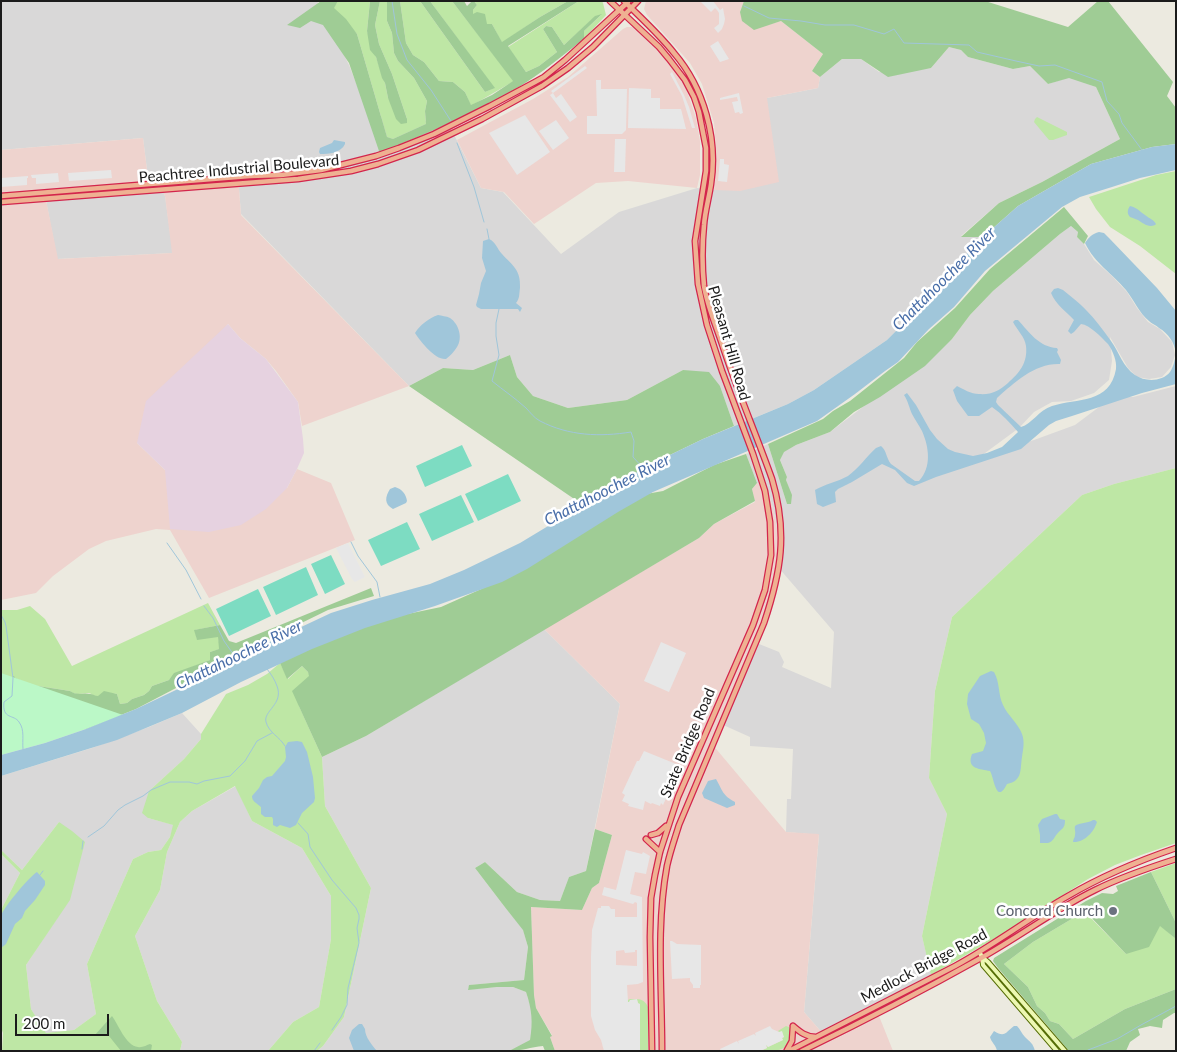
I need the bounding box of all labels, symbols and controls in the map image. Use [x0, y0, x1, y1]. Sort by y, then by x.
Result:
street label: Peachtree Industrial Boulevard [138, 151, 340, 187]
water label: Chattahoochee River [888, 223, 1000, 335]
street label: Pleasant Hill Road [704, 284, 754, 402]
water label: Chattahoochee River [541, 450, 673, 530]
water label: Chattahoochee River [173, 616, 305, 694]
street label: State Bridge Road [657, 685, 719, 801]
place label: Concord Church [996, 902, 1103, 920]
marker: Concord Church [1107, 905, 1119, 917]
street label: Medlock Bridge Road [858, 925, 990, 1007]
scale bar [18, 1004, 111, 1036]
text: 200 m [23, 1014, 65, 1032]

